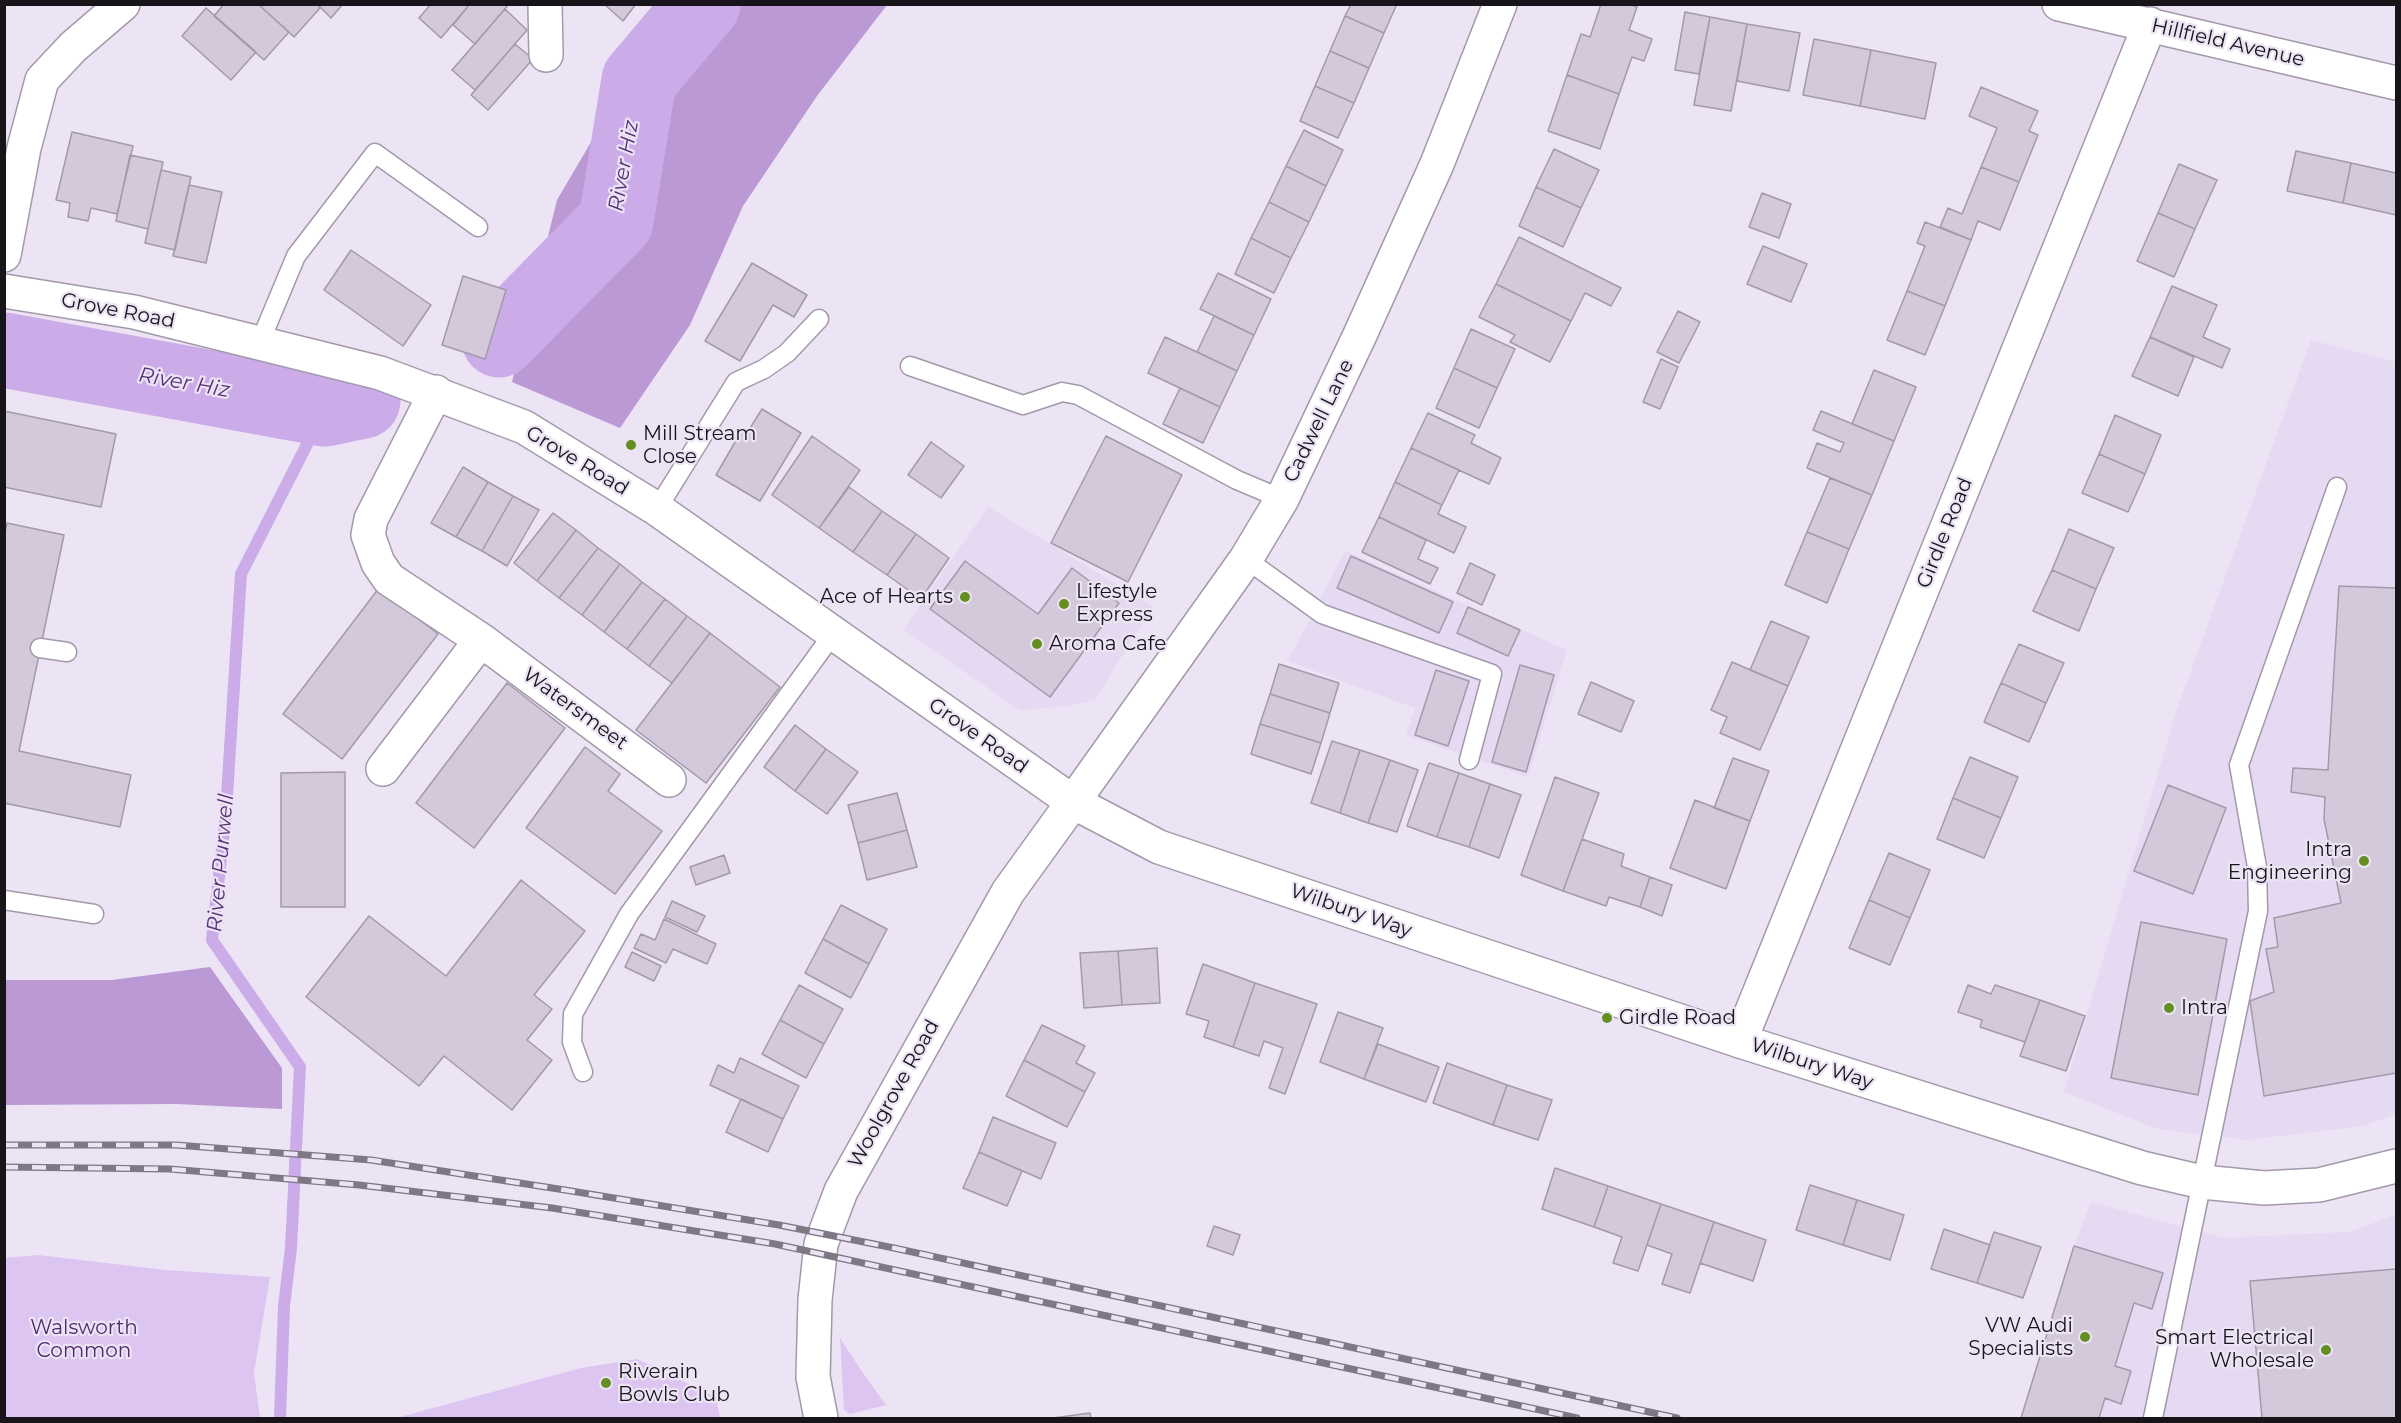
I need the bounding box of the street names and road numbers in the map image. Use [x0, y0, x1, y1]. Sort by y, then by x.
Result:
street label: Hillfield Avenue [2149, 14, 2307, 72]
street label: Grove Road [59, 288, 177, 334]
street label: Cadwell Lane [1279, 356, 1359, 486]
street label: Grove Road [521, 421, 633, 501]
street label: Girdle Road [1912, 474, 1978, 592]
street label: Watersmeet [518, 663, 632, 755]
street label: Grove Road [924, 693, 1032, 779]
street label: Wilbury Way [1287, 879, 1415, 943]
street label: Woolgrove Road [843, 1016, 945, 1172]
street label: Wilbury Way [1748, 1033, 1876, 1095]

